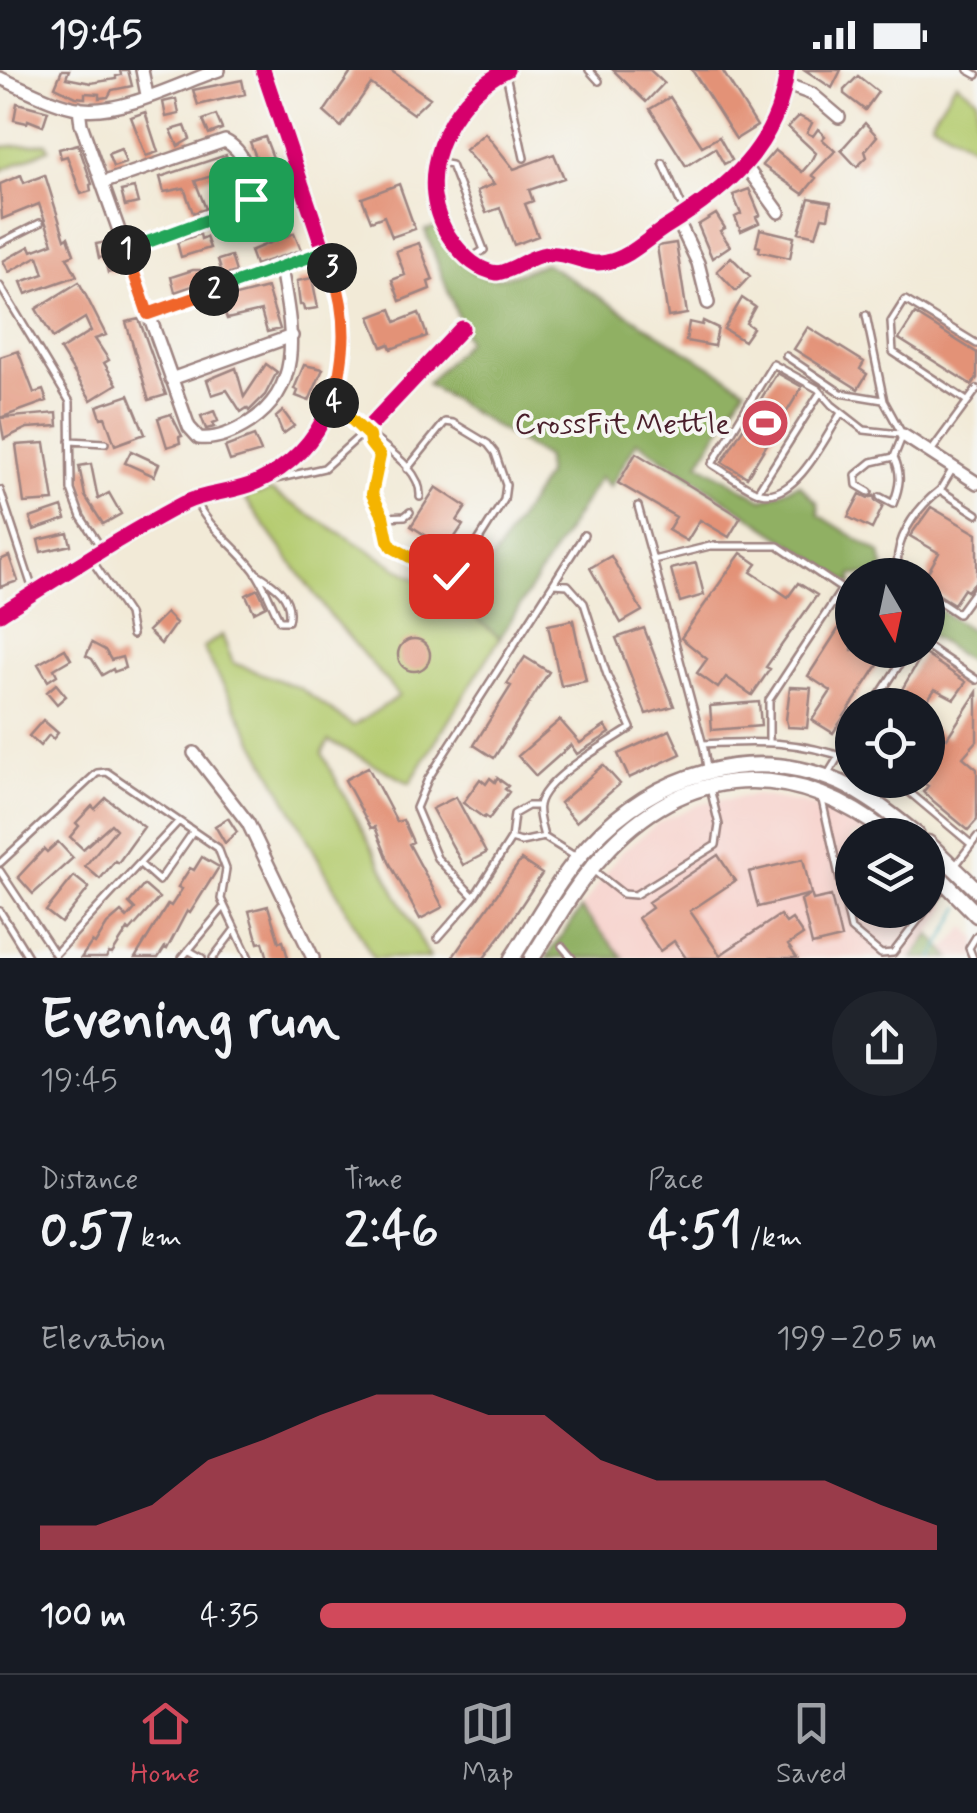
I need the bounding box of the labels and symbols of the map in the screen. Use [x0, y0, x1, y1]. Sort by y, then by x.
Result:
pin [209, 157, 294, 242]
pin: 1 [101, 225, 151, 275]
pin: 3 [307, 243, 357, 293]
pin: 2 [189, 266, 239, 316]
pin: 4 [309, 378, 359, 428]
sports icon: CrossFit Mettle [739, 397, 791, 449]
place label: CrossFit Mettle [515, 405, 730, 444]
pin [409, 534, 494, 619]
north arrow [835, 558, 945, 668]

